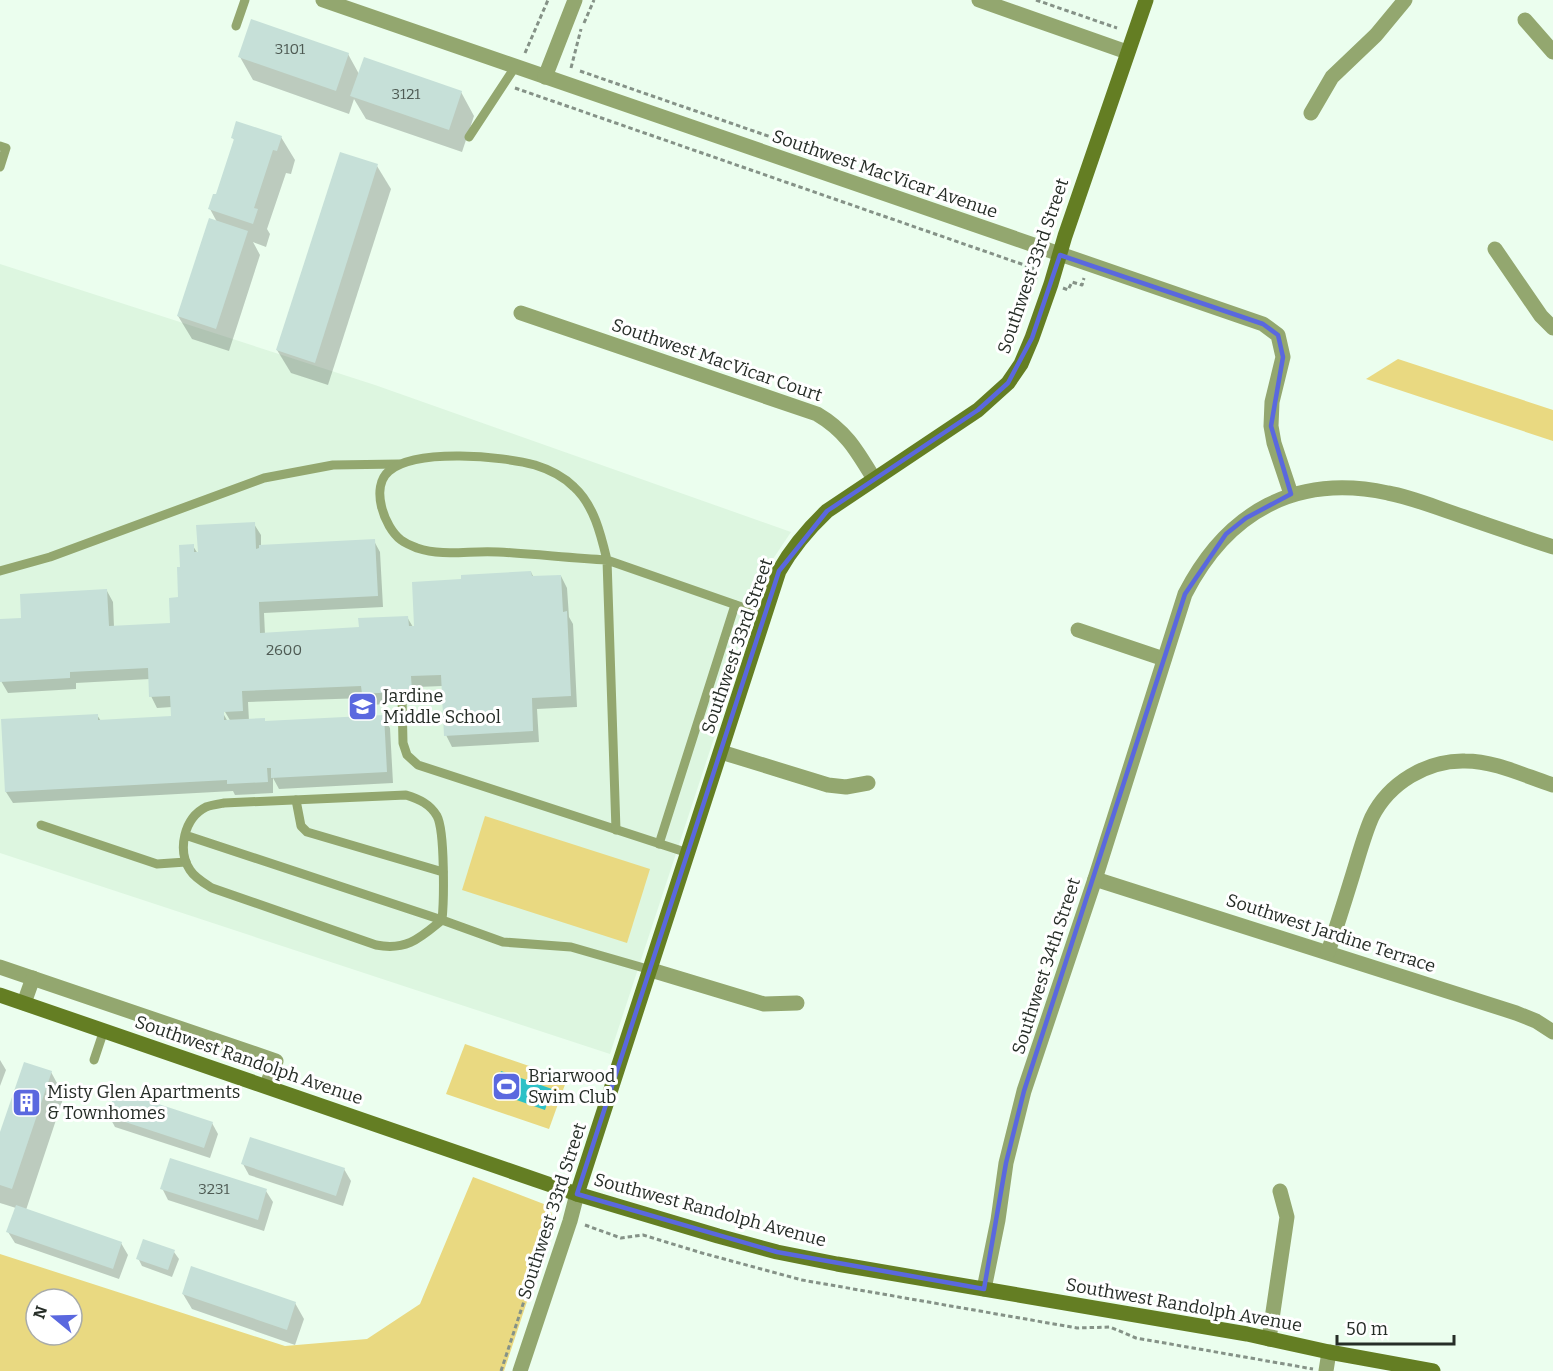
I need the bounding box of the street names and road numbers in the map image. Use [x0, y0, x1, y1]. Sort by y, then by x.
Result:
street label: Southwest MacVicar Avenue [769, 125, 1001, 223]
street label: Southwest 33rd Street [993, 175, 1074, 357]
street label: Southwest MacVicar Court [609, 314, 826, 407]
street label: Southwest 33rd Street [697, 555, 778, 737]
street label: Southwest 34th Street [1007, 874, 1085, 1057]
street label: Southwest Jardine Terrace [1224, 889, 1438, 977]
street label: Southwest Randolph Avenue [132, 1011, 366, 1109]
street label: Southwest 33rd Street [513, 1120, 591, 1302]
street label: Southwest Randolph Avenue [591, 1168, 829, 1252]
street label: Southwest Randolph Avenue [1064, 1273, 1304, 1337]

